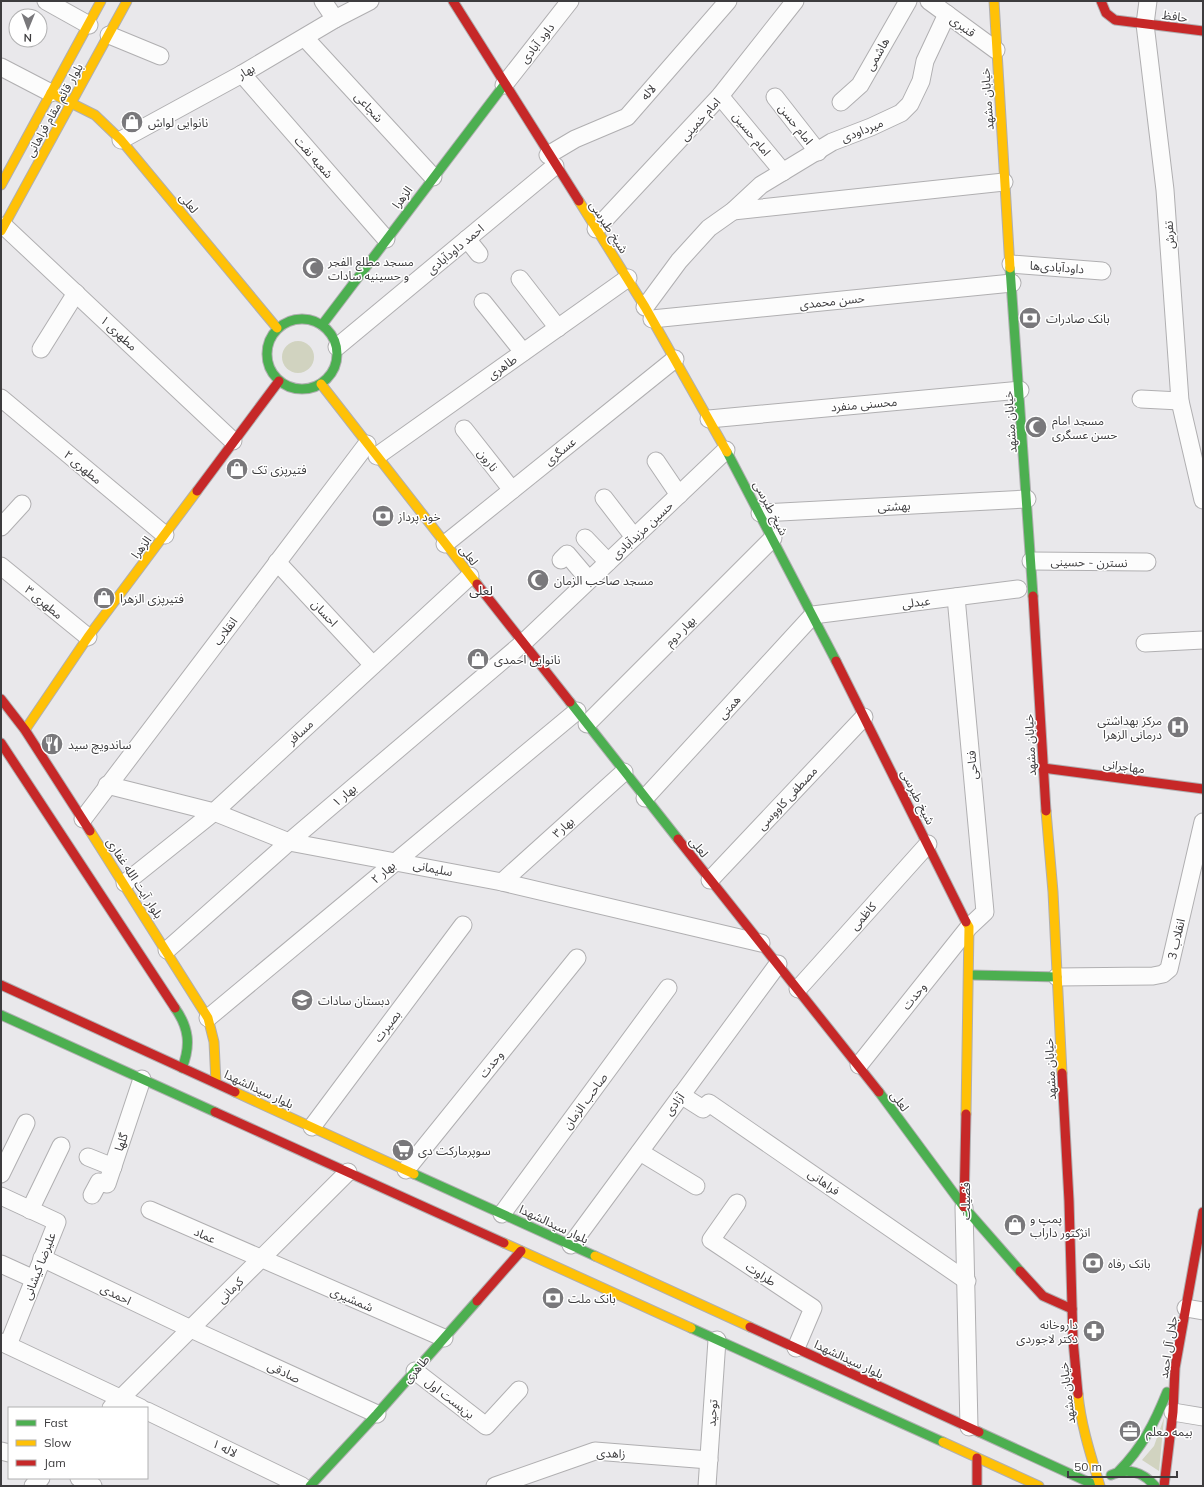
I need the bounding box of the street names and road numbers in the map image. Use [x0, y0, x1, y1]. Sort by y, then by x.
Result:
street label: حافظ [1161, 7, 1189, 25]
street label: قنبری [947, 12, 979, 40]
street label: داود آبادی [517, 20, 558, 66]
street label: هاشمی [862, 35, 892, 73]
street label: بهار [234, 60, 257, 82]
street label: بلوار قائم مقام فراهانی [22, 61, 88, 160]
street label: خیابان مشهد [977, 68, 997, 130]
street label: لاله [637, 81, 659, 103]
street label: شجاعی [351, 89, 387, 125]
street label: امام خمینی [677, 94, 725, 145]
street label: امام حسن [774, 101, 817, 149]
street label: امام حسین [728, 109, 774, 160]
street label: میرداودی [839, 115, 885, 145]
street label: شعبه نفت [292, 133, 336, 181]
street label: الزهرا [389, 183, 415, 211]
street label: لعلی [176, 190, 202, 216]
street label: شیخ طبرسی [585, 198, 632, 257]
street label: تفرش [1160, 220, 1177, 250]
street label: احمد داودآبادی [423, 221, 487, 277]
street label: داودآبادی‌ها [1029, 258, 1085, 276]
street label: حسن محمدی [799, 290, 865, 312]
street label: مطهری ۱ [98, 312, 140, 354]
street label: طاهری [484, 352, 520, 382]
street label: خیابان مشهد [1000, 391, 1020, 453]
street label: محسنی منفرد [830, 394, 898, 414]
street label: عسگری [541, 434, 579, 468]
street label: نارون [474, 446, 502, 474]
street label: مطهری ۲ [61, 447, 105, 487]
street label: شیخ طبرسی [749, 478, 792, 539]
street label: حسین مزیدآبادی [608, 498, 676, 562]
street label: بهشتی [877, 498, 911, 514]
street label: الزهرا [128, 533, 154, 561]
street label: لعلی [456, 542, 482, 568]
street label: نسترن - حسینی [1050, 554, 1128, 570]
street label: مطهری ۳ [22, 582, 66, 622]
street label: عبدلی [901, 593, 931, 611]
street label: احسان [309, 596, 341, 630]
street label: بهار دوم [662, 613, 700, 651]
street label: انقلاب [210, 614, 241, 648]
street label: همتی [714, 692, 744, 722]
street label: خیابان مشهد [1021, 714, 1039, 776]
street label: مسافر [283, 716, 316, 748]
street label: فتاحی [963, 750, 981, 780]
street label: مهاجرانی [1102, 756, 1146, 776]
street label: مصطفی کاووسی [754, 763, 820, 833]
street label: شیخ طبرسی [896, 767, 938, 828]
street label: بهار ۱ [329, 781, 359, 810]
street label: بهار۳ [549, 813, 577, 841]
street label: لعلی [686, 834, 712, 860]
street label: بلوار آیت الله غفاری [103, 835, 167, 921]
street label: سلیمانی [412, 857, 454, 879]
street label: بهار ۲ [368, 858, 398, 887]
street label: کاظمی [847, 898, 880, 933]
street label: انقلاب 3 [1164, 917, 1188, 961]
street label: وحدت [899, 979, 929, 1013]
street label: بصیرت [370, 1007, 404, 1045]
street label: خیابان مشهد [1041, 1038, 1059, 1100]
street label: وحدت [476, 1047, 506, 1081]
street label: بلوار سیدالشهدا [222, 1066, 296, 1112]
street label: صاحب الزمان [560, 1070, 611, 1132]
street label: لعلی [887, 1088, 913, 1114]
street label: آزادی [661, 1089, 688, 1118]
street label: گلها [111, 1130, 131, 1153]
street label: فراهانی [805, 1166, 843, 1198]
street label: فضیلت [958, 1182, 973, 1220]
street label: بلوار سیدالشهدا [517, 1201, 591, 1247]
street label: عماد [192, 1224, 218, 1246]
street label: علیرضا کیشانی [19, 1230, 59, 1302]
street label: طراوت [743, 1259, 779, 1289]
street label: کرمانی [214, 1273, 247, 1306]
street label: احمدی [98, 1280, 134, 1308]
street label: شمشیری [328, 1283, 376, 1315]
street label: جلال آل احمد [1156, 1315, 1180, 1379]
street label: بلوار سیدالشهدا [812, 1336, 886, 1382]
street label: طاهری [400, 1352, 432, 1386]
street label: صادقی [265, 1358, 303, 1386]
street label: خیابان مشهد [1056, 1361, 1078, 1425]
street label: بن‌بست اول [422, 1374, 478, 1422]
street label: توحید [704, 1398, 721, 1427]
street label: لاله ۱ [210, 1436, 240, 1460]
street label: زاهدی [596, 1445, 626, 1461]

